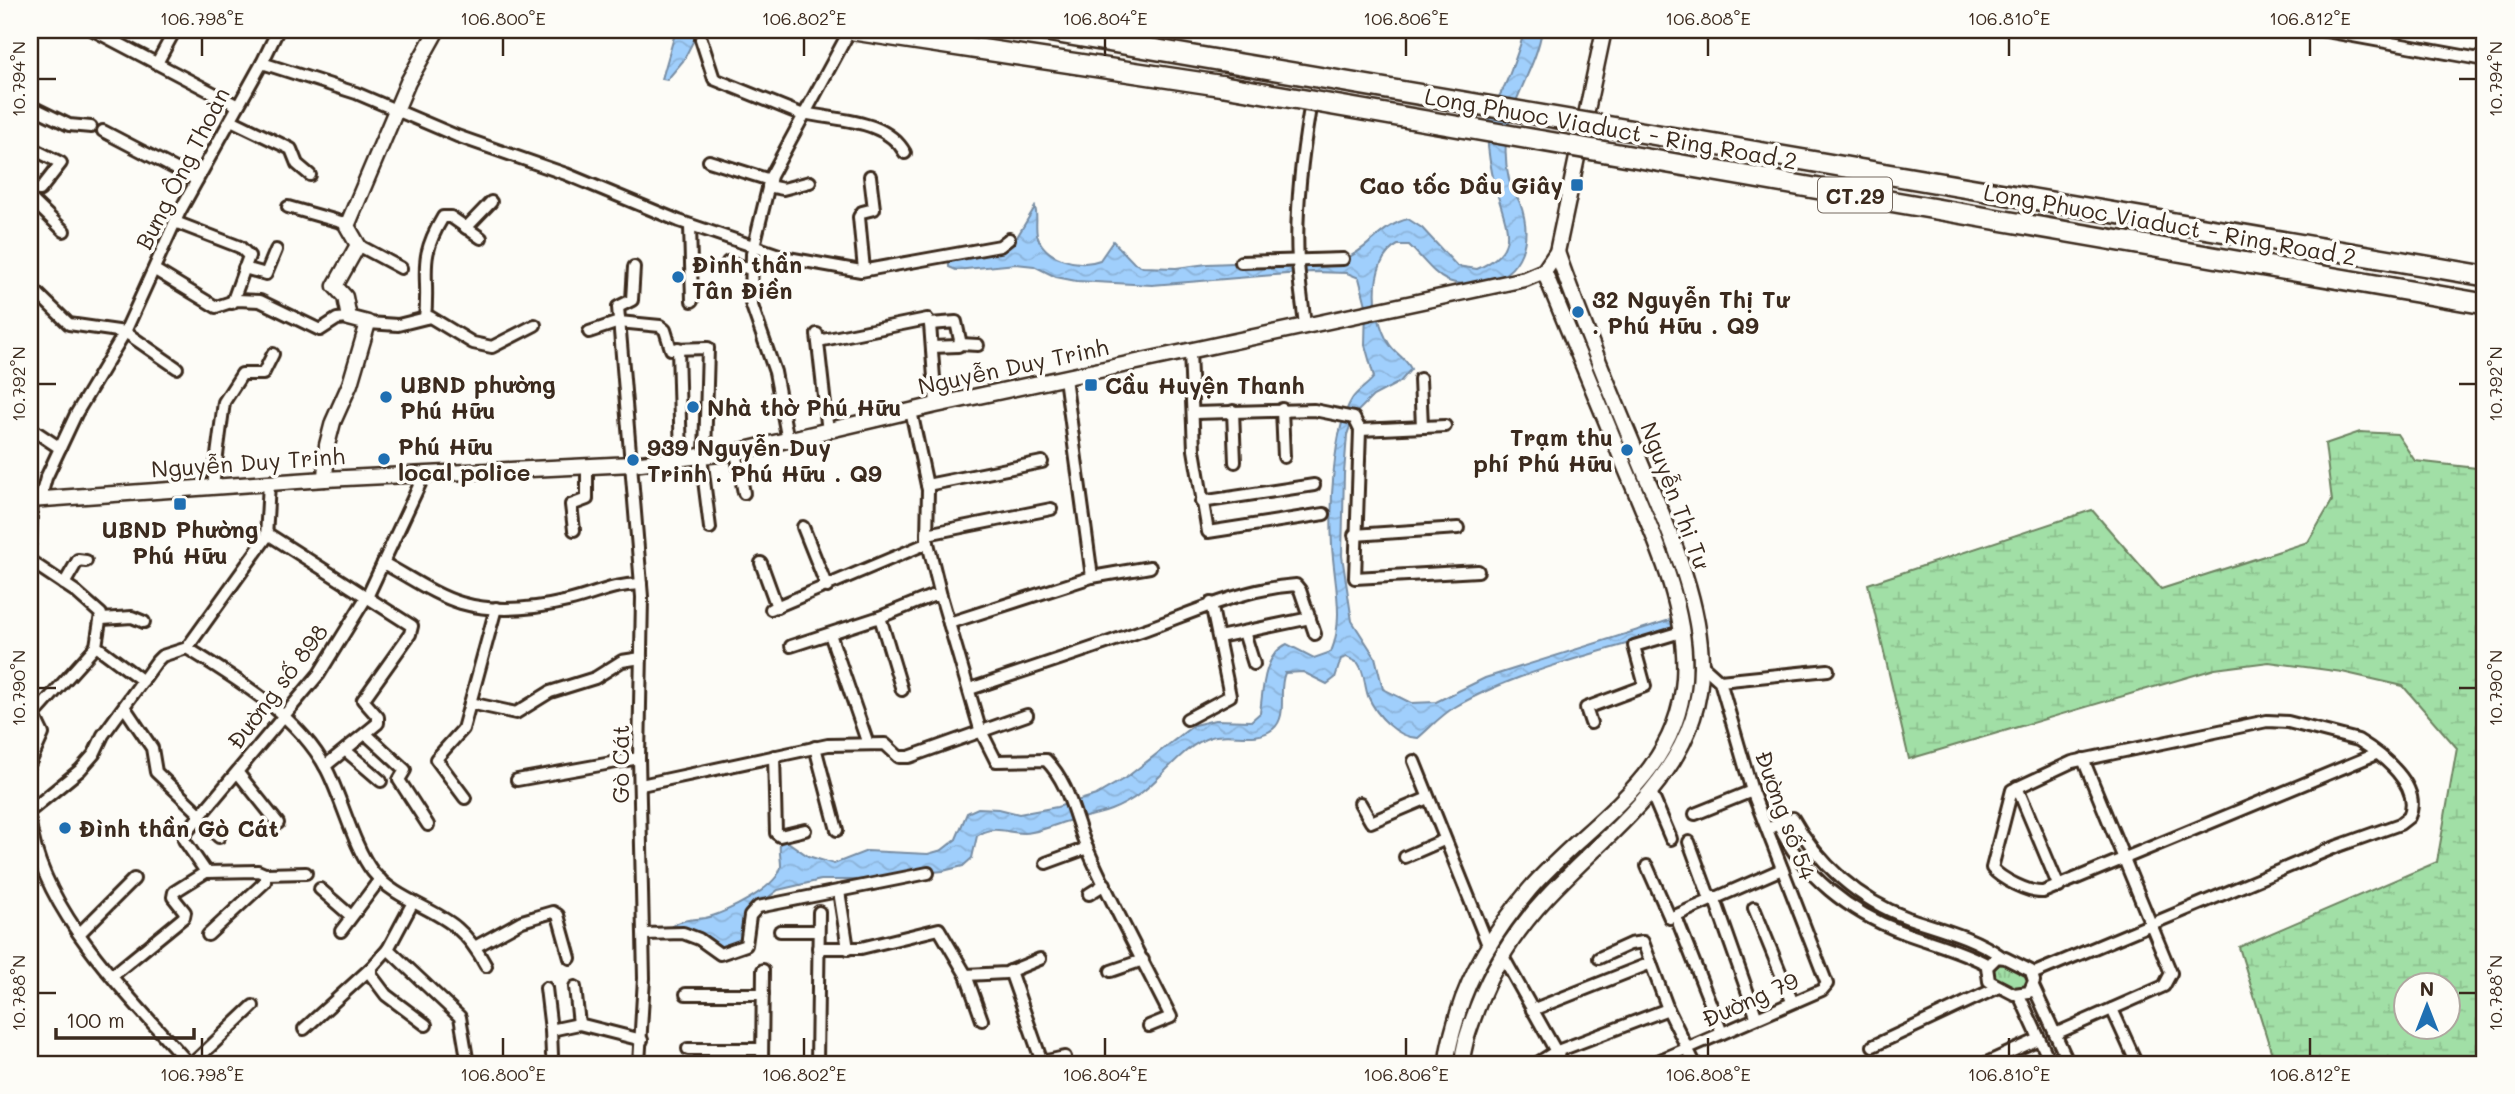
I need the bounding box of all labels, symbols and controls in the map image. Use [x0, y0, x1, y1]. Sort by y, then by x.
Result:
text: 106.798°E [160, 6, 244, 30]
text: 106.800°E [460, 6, 546, 30]
text: 106.802°E [762, 6, 846, 30]
text: 106.804°E [1062, 6, 1148, 30]
text: 106.806°E [1363, 6, 1449, 30]
text: 106.808°E [1665, 6, 1751, 30]
text: 106.810°E [1968, 6, 2050, 30]
text: 106.812°E [2269, 6, 2351, 30]
text: 10.794°N [6, 41, 30, 117]
text: 10.794°N [2483, 41, 2507, 117]
street label: Long Phuoc Viaduct - Ring Road 2 [1423, 80, 1799, 176]
street label: Bưng Ông Thoàn [128, 82, 236, 254]
place label: Cao tốc Dầu Giây [1359, 170, 1563, 200]
street label: Long Phuoc Viaduct - Ring Road 2 [1982, 176, 2358, 272]
marker: Cao tốc Dầu Giây [1569, 177, 1585, 193]
road number: CT.29 [1818, 178, 1892, 212]
place label: Đình thần Tân Điền [692, 249, 802, 305]
marker: Đình thần Tân Điền [670, 269, 686, 285]
place label: 32 Nguyễn Thị Tư . Phú Hữu . Q9 [1592, 284, 1791, 340]
marker: 32 Nguyễn Thị Tư . Phú Hữu . Q9 [1570, 304, 1586, 320]
street label: Nguyễn Duy Trinh [915, 331, 1111, 401]
text: 10.792°N [6, 346, 30, 422]
text: 10.792°N [2483, 346, 2507, 422]
place label: UBND phường Phú Hữu [400, 369, 556, 425]
place label: Cầu Huyện Thanh [1105, 370, 1305, 400]
marker: Cầu Huyện Thanh [1083, 377, 1099, 393]
marker: UBND phường Phú Hữu [378, 389, 394, 405]
place label: Nhà thờ Phú Hữu [707, 392, 901, 422]
marker: Nhà thờ Phú Hữu [685, 399, 701, 415]
street label: Nguyễn Thị Tư [1634, 417, 1718, 574]
place label: Trạm thu phí Phú Hữu [1473, 422, 1613, 478]
place label: Phú Hữu local police [398, 431, 530, 487]
place label: 939 Nguyễn Duy Trinh . Phú Hữu . Q9 [647, 432, 882, 488]
street label: Nguyễn Duy Trinh [150, 440, 346, 484]
marker: Trạm thu phí Phú Hữu [1619, 442, 1635, 458]
marker: Phú Hữu local police [376, 451, 392, 467]
marker: 939 Nguyễn Duy Trinh . Phú Hữu . Q9 [625, 452, 641, 468]
marker: UBND Phường Phú Hữu [172, 496, 188, 512]
place label: UBND Phường Phú Hữu [101, 514, 259, 570]
street label: Đường số 898 [220, 617, 334, 755]
text: 10.790°N [6, 650, 30, 726]
text: 10.790°N [2483, 650, 2507, 726]
street label: Gò Cát [605, 725, 635, 803]
street label: Đường số 54 [1749, 746, 1823, 884]
place label: Đình thần Gò Cát [79, 813, 279, 843]
marker: Đình thần Gò Cát [57, 820, 73, 836]
text: 10.788°N [6, 955, 30, 1031]
text: 10.788°N [2483, 955, 2507, 1031]
street label: Đường 79 [1697, 964, 1803, 1034]
north arrow [2392, 972, 2462, 1042]
text: N [2420, 976, 2434, 1001]
scale bar [56, 996, 194, 1040]
text: 100 m [66, 1006, 125, 1033]
text: 106.798°E [160, 1062, 244, 1086]
text: 106.800°E [460, 1062, 546, 1086]
text: 106.802°E [762, 1062, 846, 1086]
text: 106.804°E [1062, 1062, 1148, 1086]
text: 106.806°E [1363, 1062, 1449, 1086]
text: 106.808°E [1665, 1062, 1751, 1086]
text: 106.810°E [1968, 1062, 2050, 1086]
text: 106.812°E [2269, 1062, 2351, 1086]

